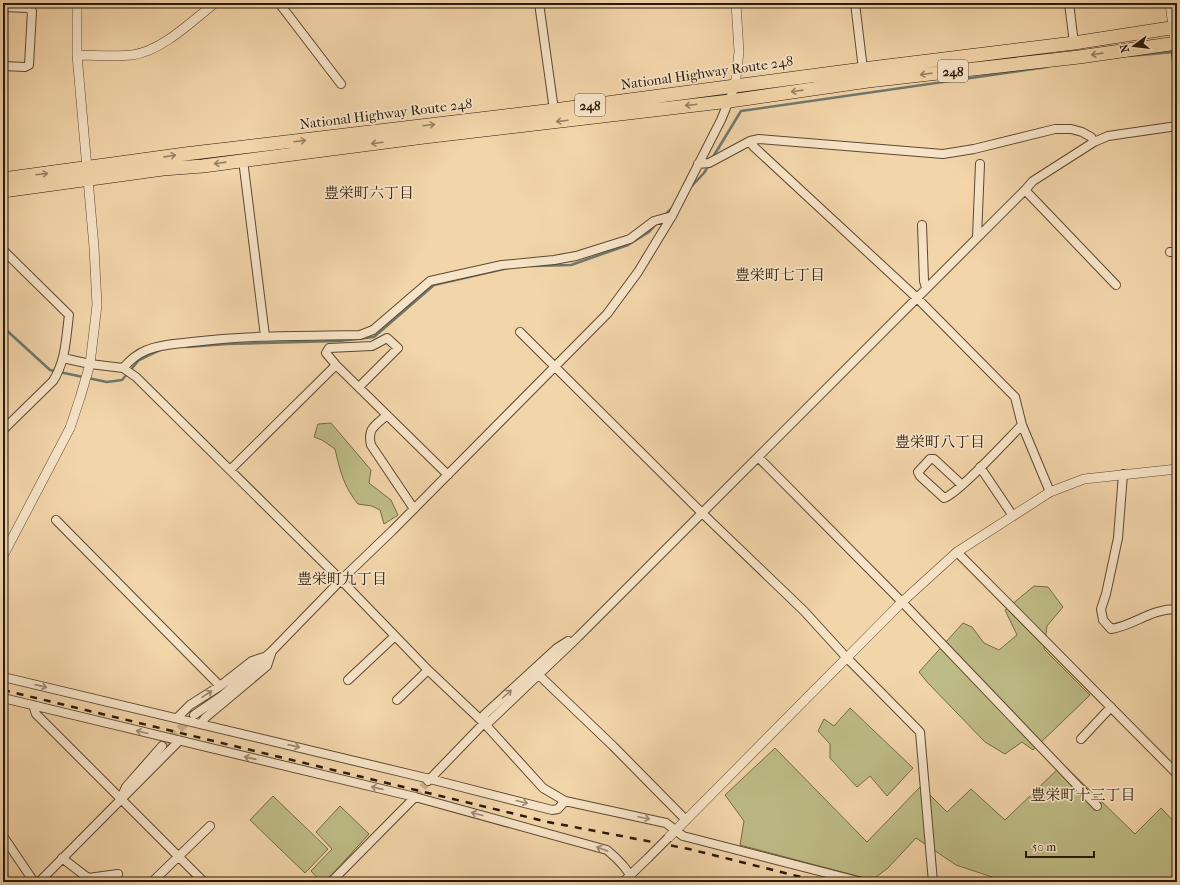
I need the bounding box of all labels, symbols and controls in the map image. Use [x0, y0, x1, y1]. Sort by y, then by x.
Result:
north arrow [1114, 26, 1154, 66]
text: N [1117, 42, 1132, 54]
one-way arrow [1091, 50, 1104, 58]
street label: National Highway Route 248 [620, 52, 794, 94]
road number: 248 [938, 60, 968, 82]
one-way arrow [920, 70, 933, 78]
one-way arrow [791, 87, 804, 95]
road number: 248 [575, 94, 605, 116]
street label: National Highway Route 248 [299, 95, 473, 133]
one-way arrow [685, 101, 698, 109]
one-way arrow [556, 117, 569, 125]
one-way arrow [422, 121, 435, 129]
one-way arrow [293, 137, 306, 145]
one-way arrow [371, 139, 384, 147]
one-way arrow [164, 152, 177, 160]
one-way arrow [214, 159, 227, 167]
one-way arrow [35, 170, 48, 178]
district label: 豊栄町六丁目 [324, 184, 414, 202]
district label: 豊栄町七丁目 [735, 266, 825, 284]
district label: 豊栄町八丁目 [895, 433, 985, 451]
district label: 豊栄町九丁目 [297, 570, 387, 588]
one-way arrow [34, 682, 47, 690]
one-way arrow [502, 689, 512, 699]
one-way arrow [202, 690, 213, 698]
one-way arrow [135, 728, 148, 735]
one-way arrow [287, 743, 300, 751]
one-way arrow [244, 754, 257, 762]
one-way arrow [371, 784, 384, 791]
district label: 豊栄町十三丁目 [1030, 786, 1136, 804]
one-way arrow [515, 799, 528, 807]
one-way arrow [471, 810, 484, 817]
one-way arrow [637, 814, 650, 822]
scale bar [1026, 833, 1094, 859]
text: 50 m [1032, 840, 1056, 854]
one-way arrow [596, 845, 609, 852]

